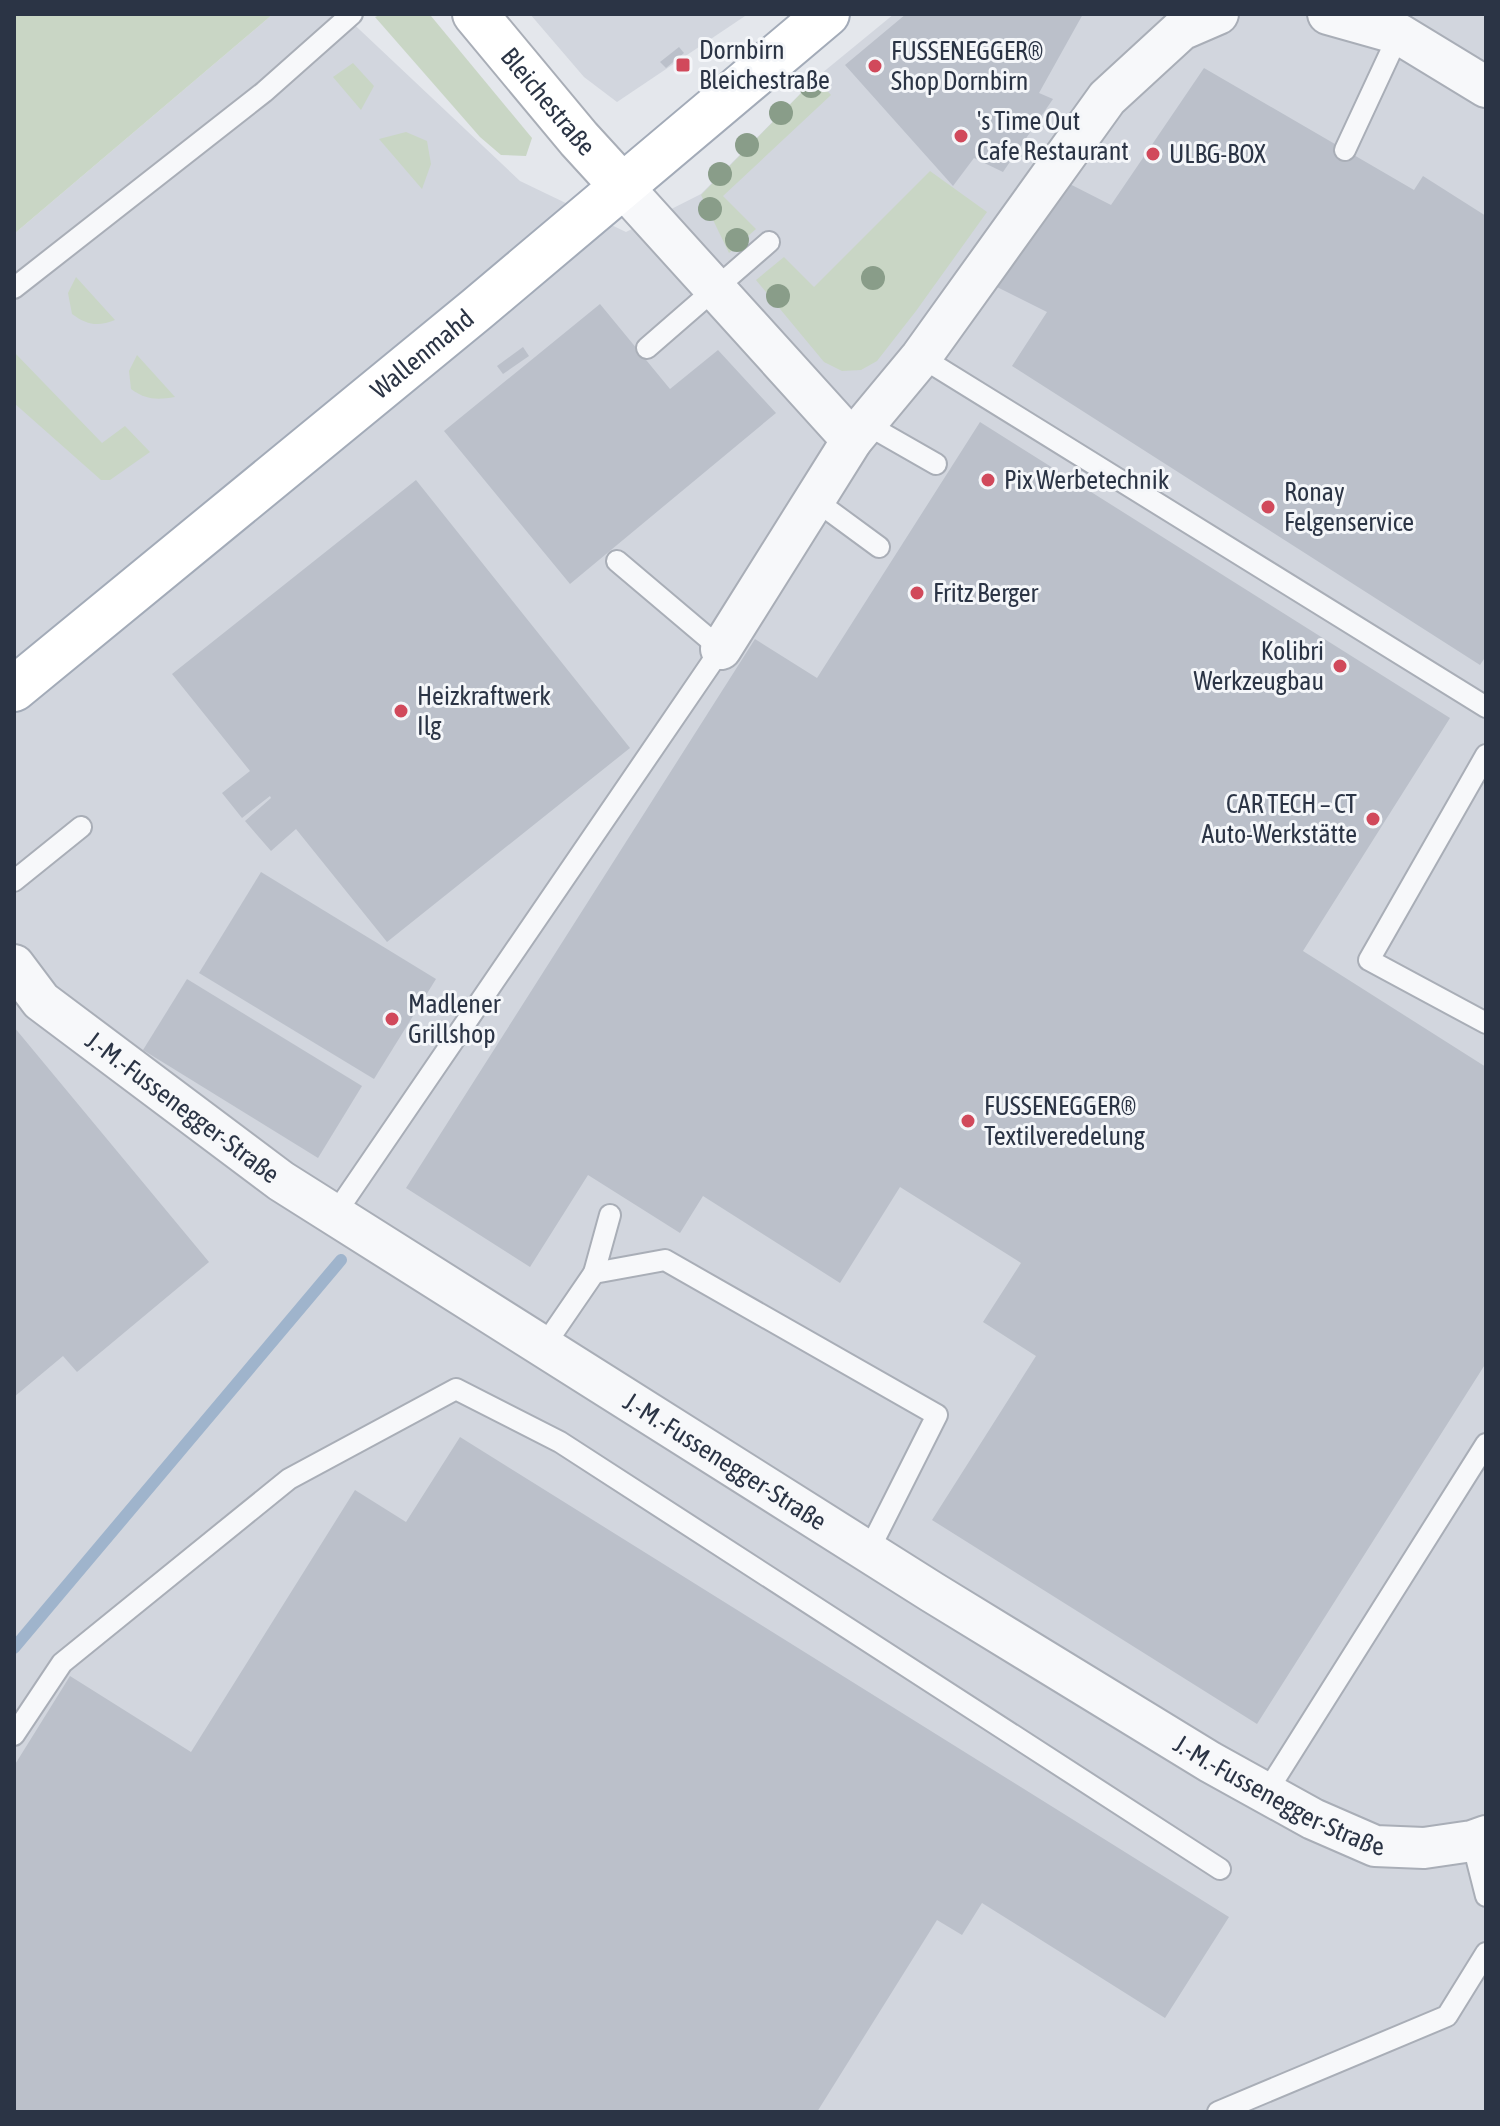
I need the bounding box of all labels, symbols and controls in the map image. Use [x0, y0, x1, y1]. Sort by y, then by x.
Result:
place label: Dornbirn Bleichestraße [699, 35, 830, 95]
place label: FUSSENEGGER® Shop Dornbirn [891, 36, 1043, 96]
street label: Bleichestraße [495, 42, 601, 162]
marker: Dornbirn Bleichestraße [674, 56, 692, 74]
marker: FUSSENEGGER® Shop Dornbirn [866, 57, 884, 75]
place label: 's Time Out Cafe Restaurant [977, 106, 1129, 166]
marker: 's Time Out Cafe Restaurant [952, 127, 970, 145]
place label: ULBG-BOX [1169, 139, 1266, 169]
marker: ULBG-BOX [1144, 145, 1162, 163]
street label: Wallenmahd [365, 303, 480, 405]
place label: Pix Werbetechnik [1004, 465, 1169, 495]
marker: Pix Werbetechnik [979, 471, 997, 489]
place label: Ronay Felgenservice [1284, 477, 1414, 537]
marker: Ronay Felgenservice [1259, 498, 1277, 516]
place label: Fritz Berger [933, 578, 1039, 608]
marker: Fritz Berger [908, 584, 926, 602]
place label: Kolibri Werkzeugbau [1193, 636, 1324, 696]
marker: Kolibri Werkzeugbau [1331, 657, 1349, 675]
place label: Heizkraftwerk Ilg [417, 681, 551, 741]
marker: Heizkraftwerk Ilg [392, 702, 410, 720]
place label: CAR TECH – CT Auto-Werkstätte [1201, 789, 1358, 849]
marker: CAR TECH – CT Auto-Werkstätte [1364, 810, 1382, 828]
place label: Madlener Grillshop [408, 989, 501, 1049]
marker: Madlener Grillshop [383, 1010, 401, 1028]
street label: J.-M.-Fussenegger-Straße [80, 1025, 285, 1189]
place label: FUSSENEGGER® Textilveredelung [984, 1091, 1146, 1151]
marker: FUSSENEGGER® Textilveredelung [959, 1112, 977, 1130]
street label: J.-M.-Fussenegger-Straße [618, 1386, 832, 1536]
street label: J.-M.-Fussenegger-Straße [1168, 1728, 1385, 1861]

